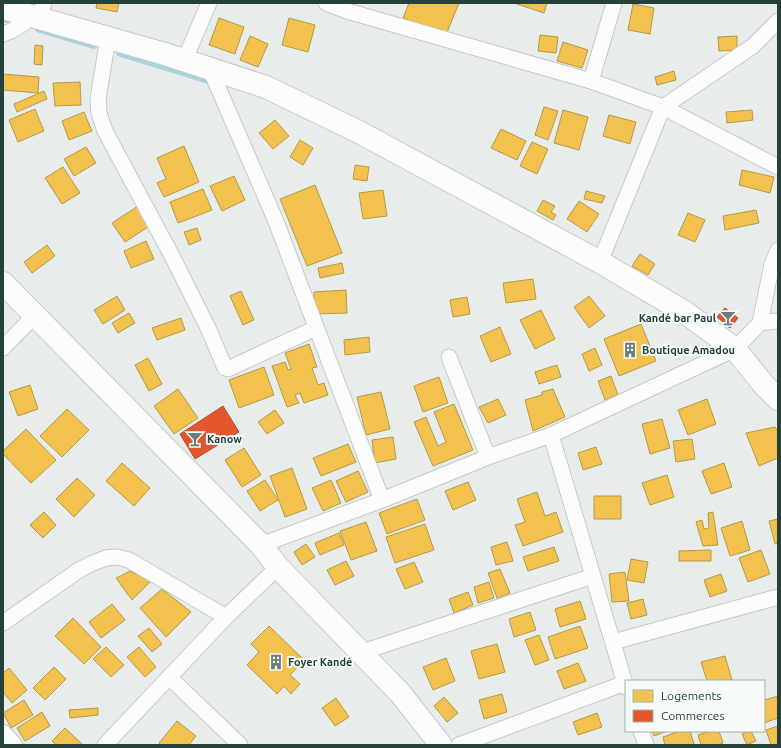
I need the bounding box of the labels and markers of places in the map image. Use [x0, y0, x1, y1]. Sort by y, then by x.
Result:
bar icon: Kandé bar Paul [719, 309, 737, 327]
place label: Kandé bar Paul [639, 312, 717, 324]
building icon: Boutique Amadou [621, 341, 639, 359]
place label: Boutique Amadou [642, 344, 735, 356]
bar icon: Kanow [186, 430, 204, 448]
place label: Kanow [207, 433, 242, 445]
building icon: Foyer Kandé [267, 653, 285, 671]
place label: Foyer Kandé [288, 656, 352, 668]

